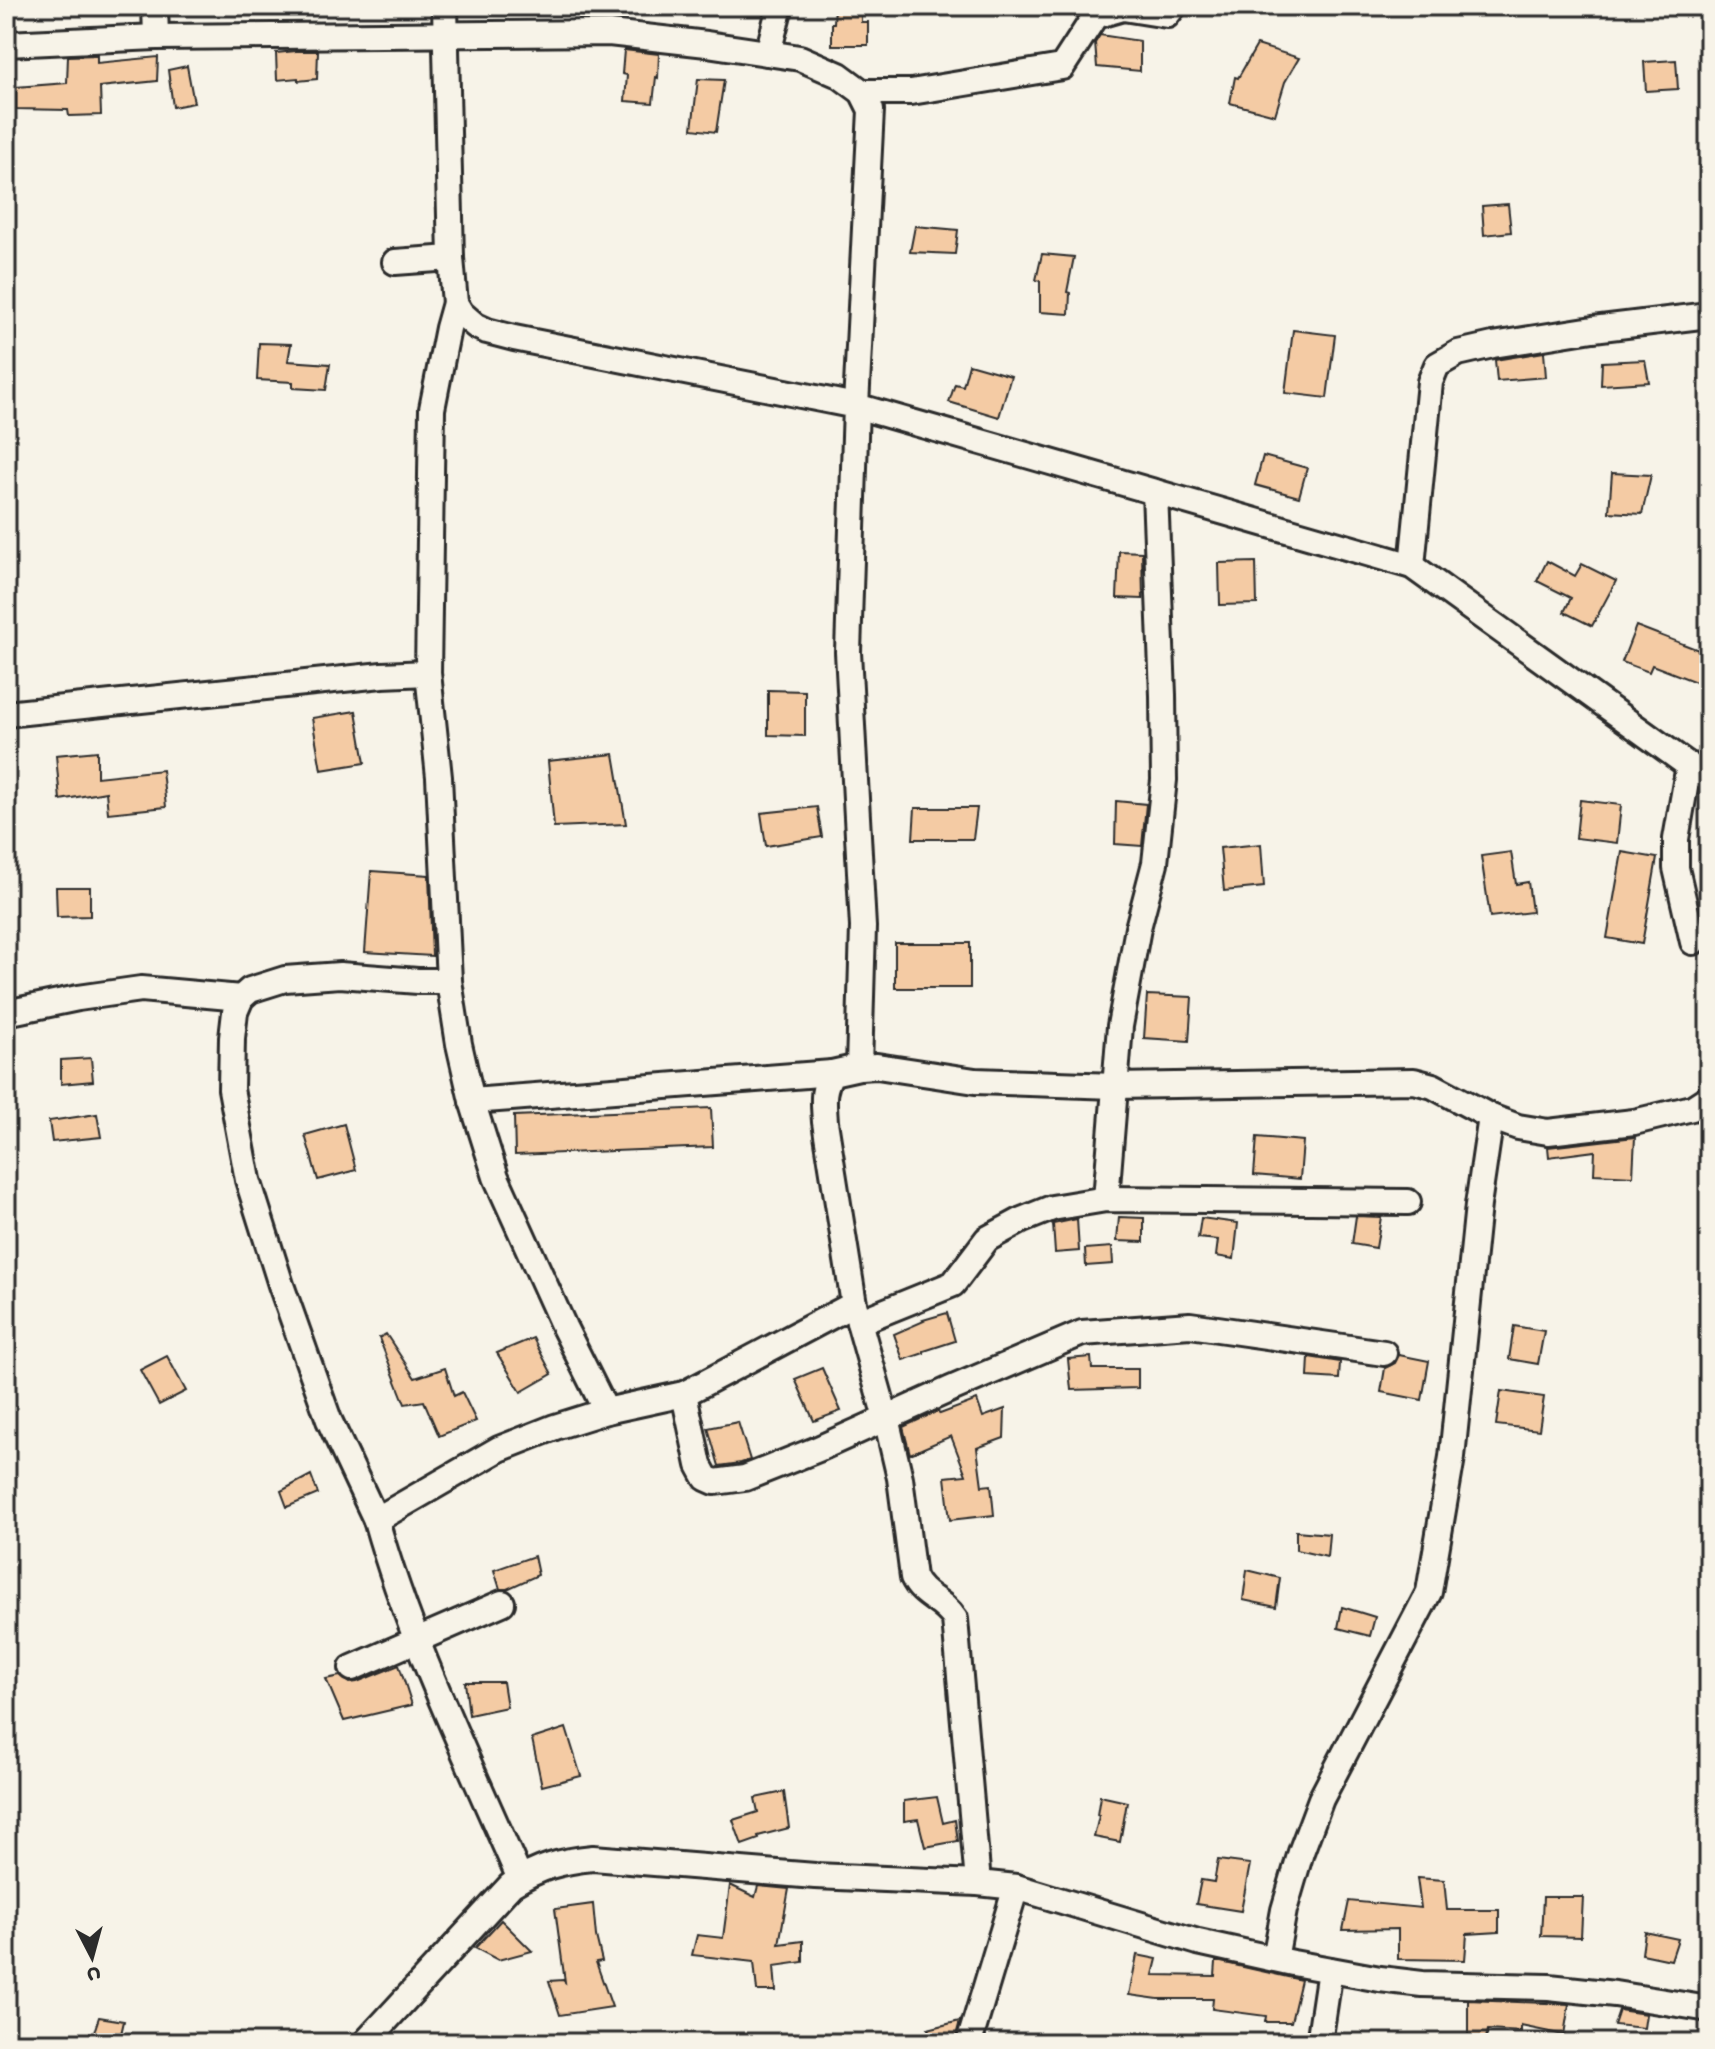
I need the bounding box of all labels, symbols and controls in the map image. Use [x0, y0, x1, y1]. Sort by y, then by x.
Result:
north arrow [52, 1917, 132, 1997]
text: U [86, 1959, 101, 1987]

